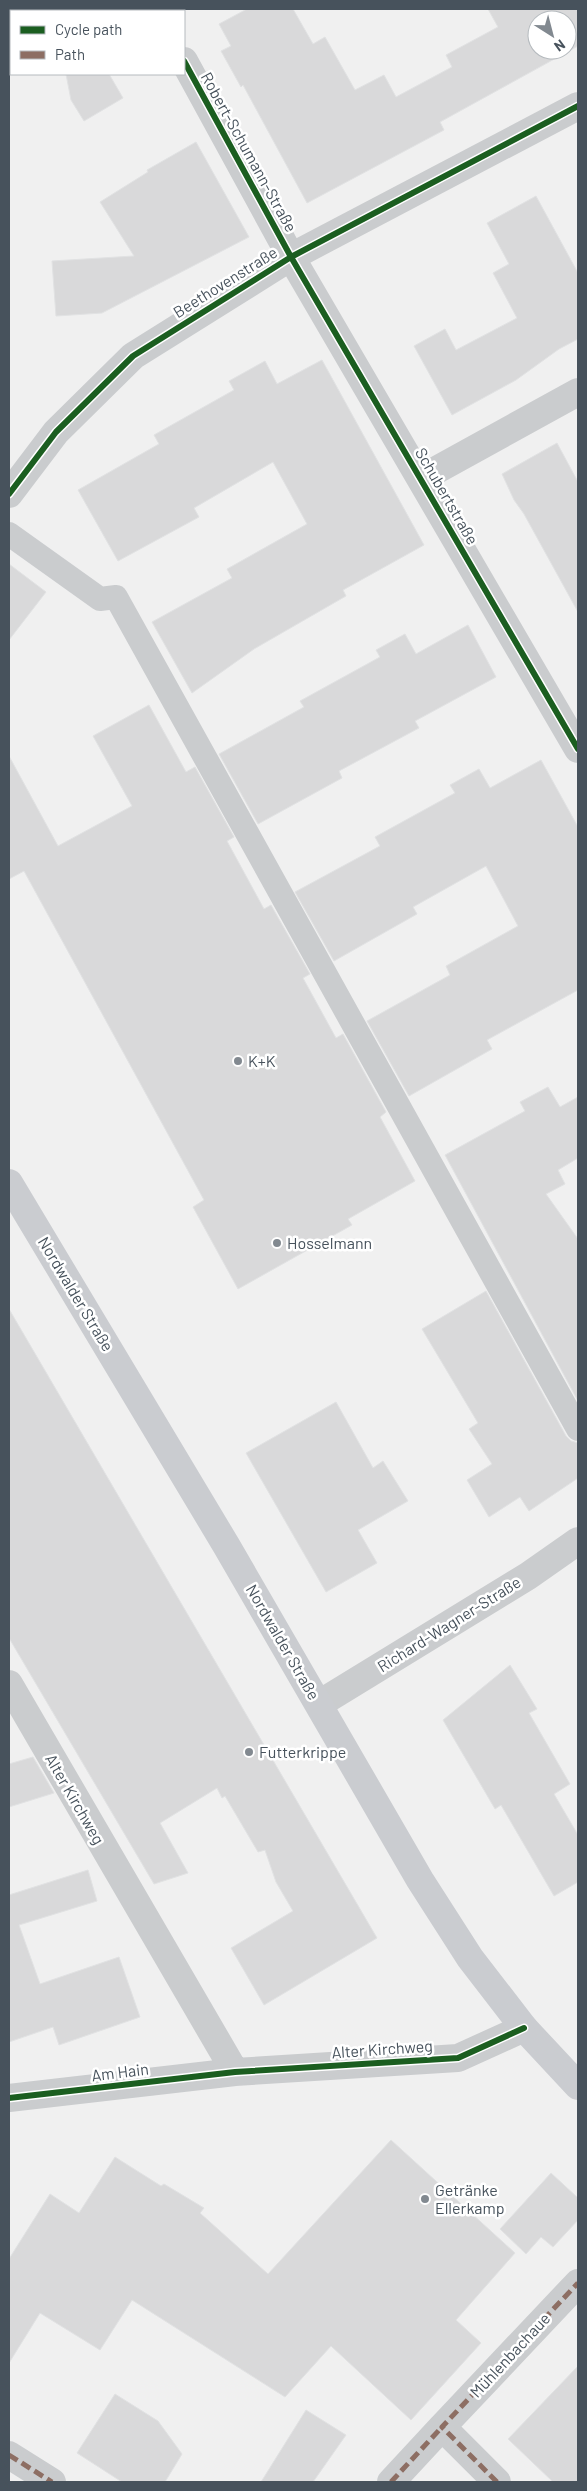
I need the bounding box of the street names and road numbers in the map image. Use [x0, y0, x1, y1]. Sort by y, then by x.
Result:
street label: Robert-Schumann-Straße [198, 69, 301, 235]
street label: Beethovenstraße [169, 242, 280, 321]
street label: Schubertstraße [412, 444, 483, 548]
street label: Nordwalder Straße [35, 1233, 118, 1354]
street label: Richard-Wagner-Straße [374, 1572, 524, 1675]
street label: Nordwalder Straße [243, 1581, 324, 1703]
street label: Alter Kirchweg [42, 1750, 109, 1847]
street label: Alter Kirchweg [331, 2035, 433, 2062]
street label: Am Hain [90, 2059, 150, 2084]
street label: Mühlenbachaue [466, 2308, 554, 2401]

